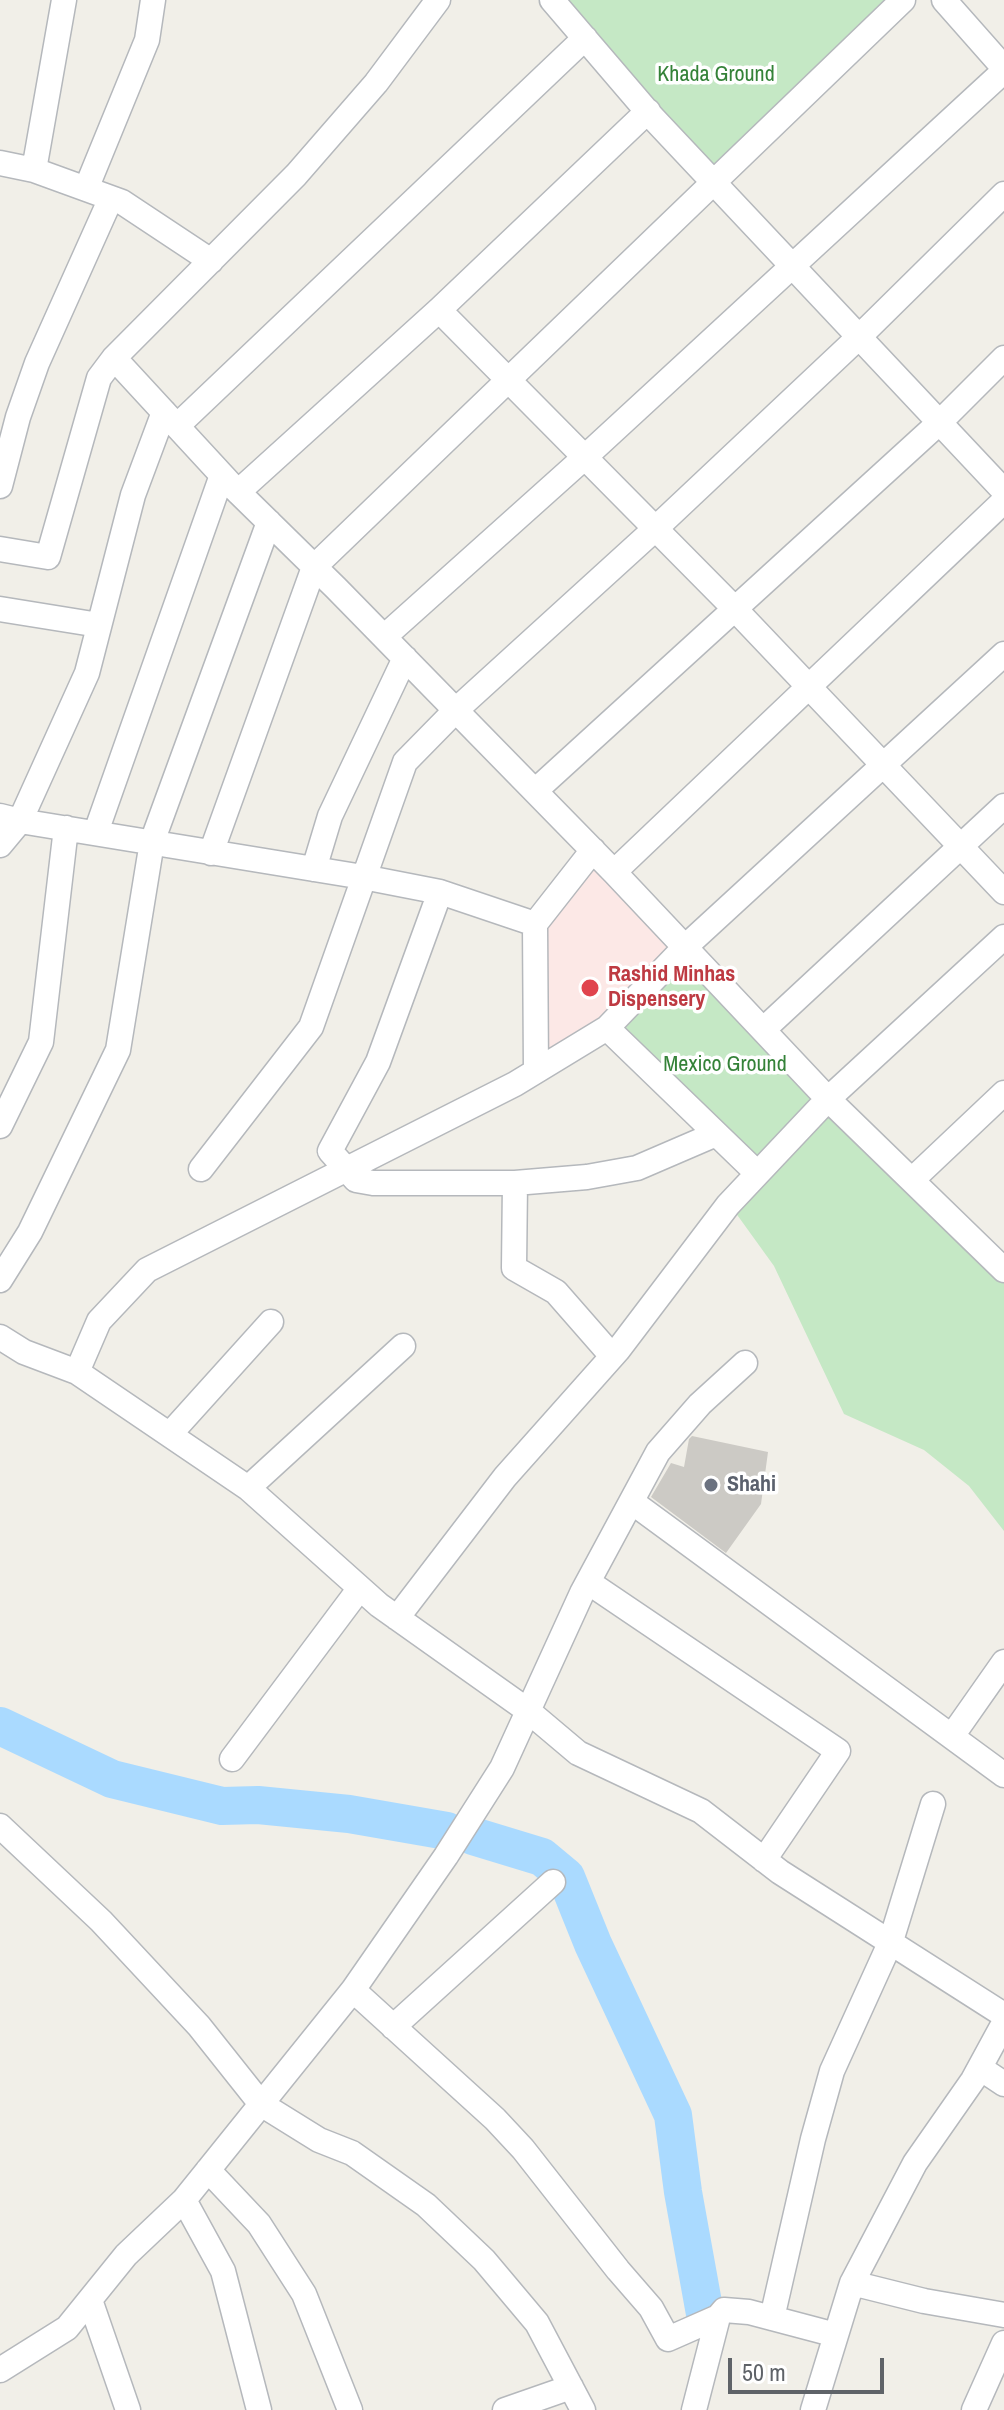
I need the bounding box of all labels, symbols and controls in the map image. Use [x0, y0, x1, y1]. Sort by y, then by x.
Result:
park label: Khada Ground [657, 62, 775, 88]
place label: Rashid Minhas Dispensery [608, 962, 735, 1014]
marker: Rashid Minhas Dispensery [579, 977, 601, 999]
park label: Mexico Ground [663, 1052, 787, 1078]
place label: Shahi [727, 1472, 776, 1498]
marker: Shahi [702, 1476, 720, 1494]
scale bar [732, 2342, 888, 2392]
text: 50 m [742, 2356, 786, 2388]

